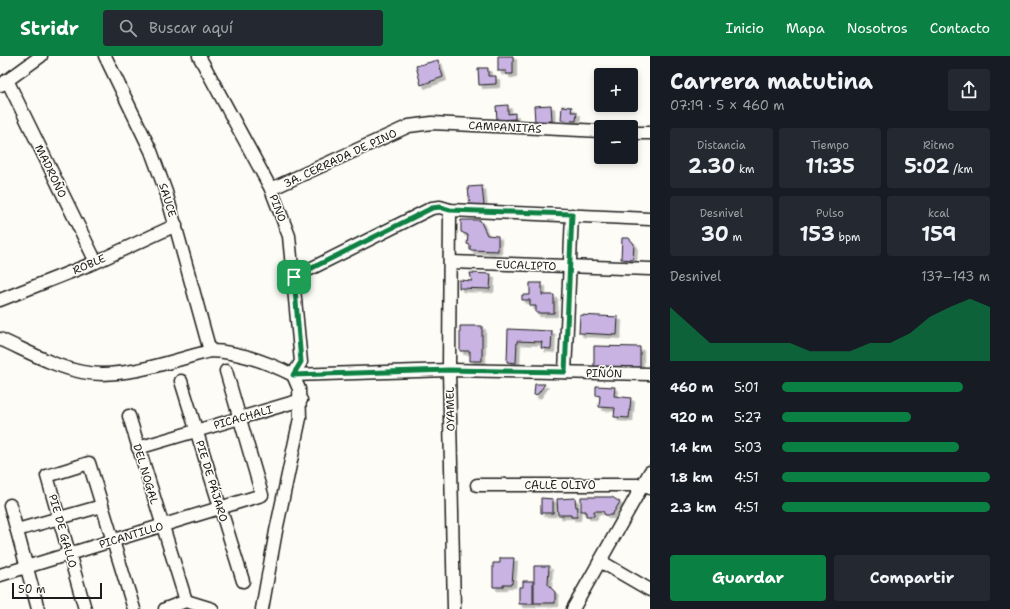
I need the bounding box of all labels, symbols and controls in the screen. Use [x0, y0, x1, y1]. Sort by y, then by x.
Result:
search box [103, 10, 383, 46]
text: Stridr [20, 16, 79, 41]
icon: search [117, 17, 139, 39]
text: Buscar aquí [149, 18, 233, 38]
text: Inicio [726, 19, 764, 37]
text: Mapa [786, 19, 825, 37]
text: Nosotros [847, 19, 908, 37]
text: Contacto [930, 19, 990, 37]
text: Carrera matutina [670, 67, 873, 96]
map controls [594, 68, 638, 164]
button: + [594, 68, 638, 112]
button: share [948, 69, 990, 111]
text: 07:19 · 5 × 460 m [670, 97, 785, 114]
street label: CAMPANITAS [468, 118, 542, 137]
button: − [594, 120, 638, 164]
street label: 3A. CERRADA DE PINO [281, 126, 399, 191]
text: Distancia [697, 138, 746, 153]
text: Tiempo [811, 138, 849, 153]
text: Ritmo [923, 138, 954, 153]
street label: MADROÑO [31, 142, 71, 200]
text: 2.30 [688, 153, 735, 179]
text: 11:35 [805, 153, 855, 179]
text: 5:02 [904, 153, 950, 179]
text: km [735, 162, 755, 177]
text: /km [950, 162, 973, 177]
street label: SAUCE [155, 181, 180, 219]
street label: PINO [265, 192, 290, 224]
text: Desnivel [700, 206, 743, 221]
text: Pulso [816, 206, 844, 221]
text: kcal [928, 206, 949, 221]
text: 30 [701, 221, 729, 247]
text: 153 [799, 221, 835, 247]
text: 159 [921, 221, 956, 247]
text: m [729, 230, 742, 245]
text: bpm [835, 230, 861, 245]
street label: ROBLE [70, 251, 108, 278]
street label: EUCALIPTO [496, 257, 557, 274]
pin [277, 260, 311, 294]
icon: arrive [283, 266, 305, 288]
text: Desnivel [670, 268, 721, 285]
text: 137–143 m [921, 268, 990, 285]
street label: PIÑÓN [586, 365, 622, 381]
text: 460 m [670, 379, 713, 396]
text: 5:01 [734, 379, 759, 396]
street label: OYAMEL [443, 387, 458, 431]
street label: PICACHALI [212, 402, 274, 433]
text: 920 m [670, 409, 713, 426]
text: 5:27 [734, 409, 762, 426]
street label: PIE DE PÁJARO [192, 438, 232, 524]
text: 1.4 km [670, 439, 712, 456]
text: 5:03 [734, 439, 762, 456]
street label: DEL NOGAL [129, 442, 162, 506]
text: 1.8 km [670, 469, 713, 486]
text: 4:51 [734, 469, 759, 486]
street label: CALLE OLIVO [524, 478, 596, 493]
street label: PIE DE GALLO [45, 492, 80, 570]
text: 2.3 km [670, 499, 716, 516]
text: 4:51 [734, 499, 759, 516]
street label: PICANTILLO [97, 519, 165, 552]
button: Guardar [670, 555, 826, 601]
button: Compartir [834, 555, 990, 601]
scale bar [12, 581, 102, 600]
text: 50 m [18, 582, 46, 597]

